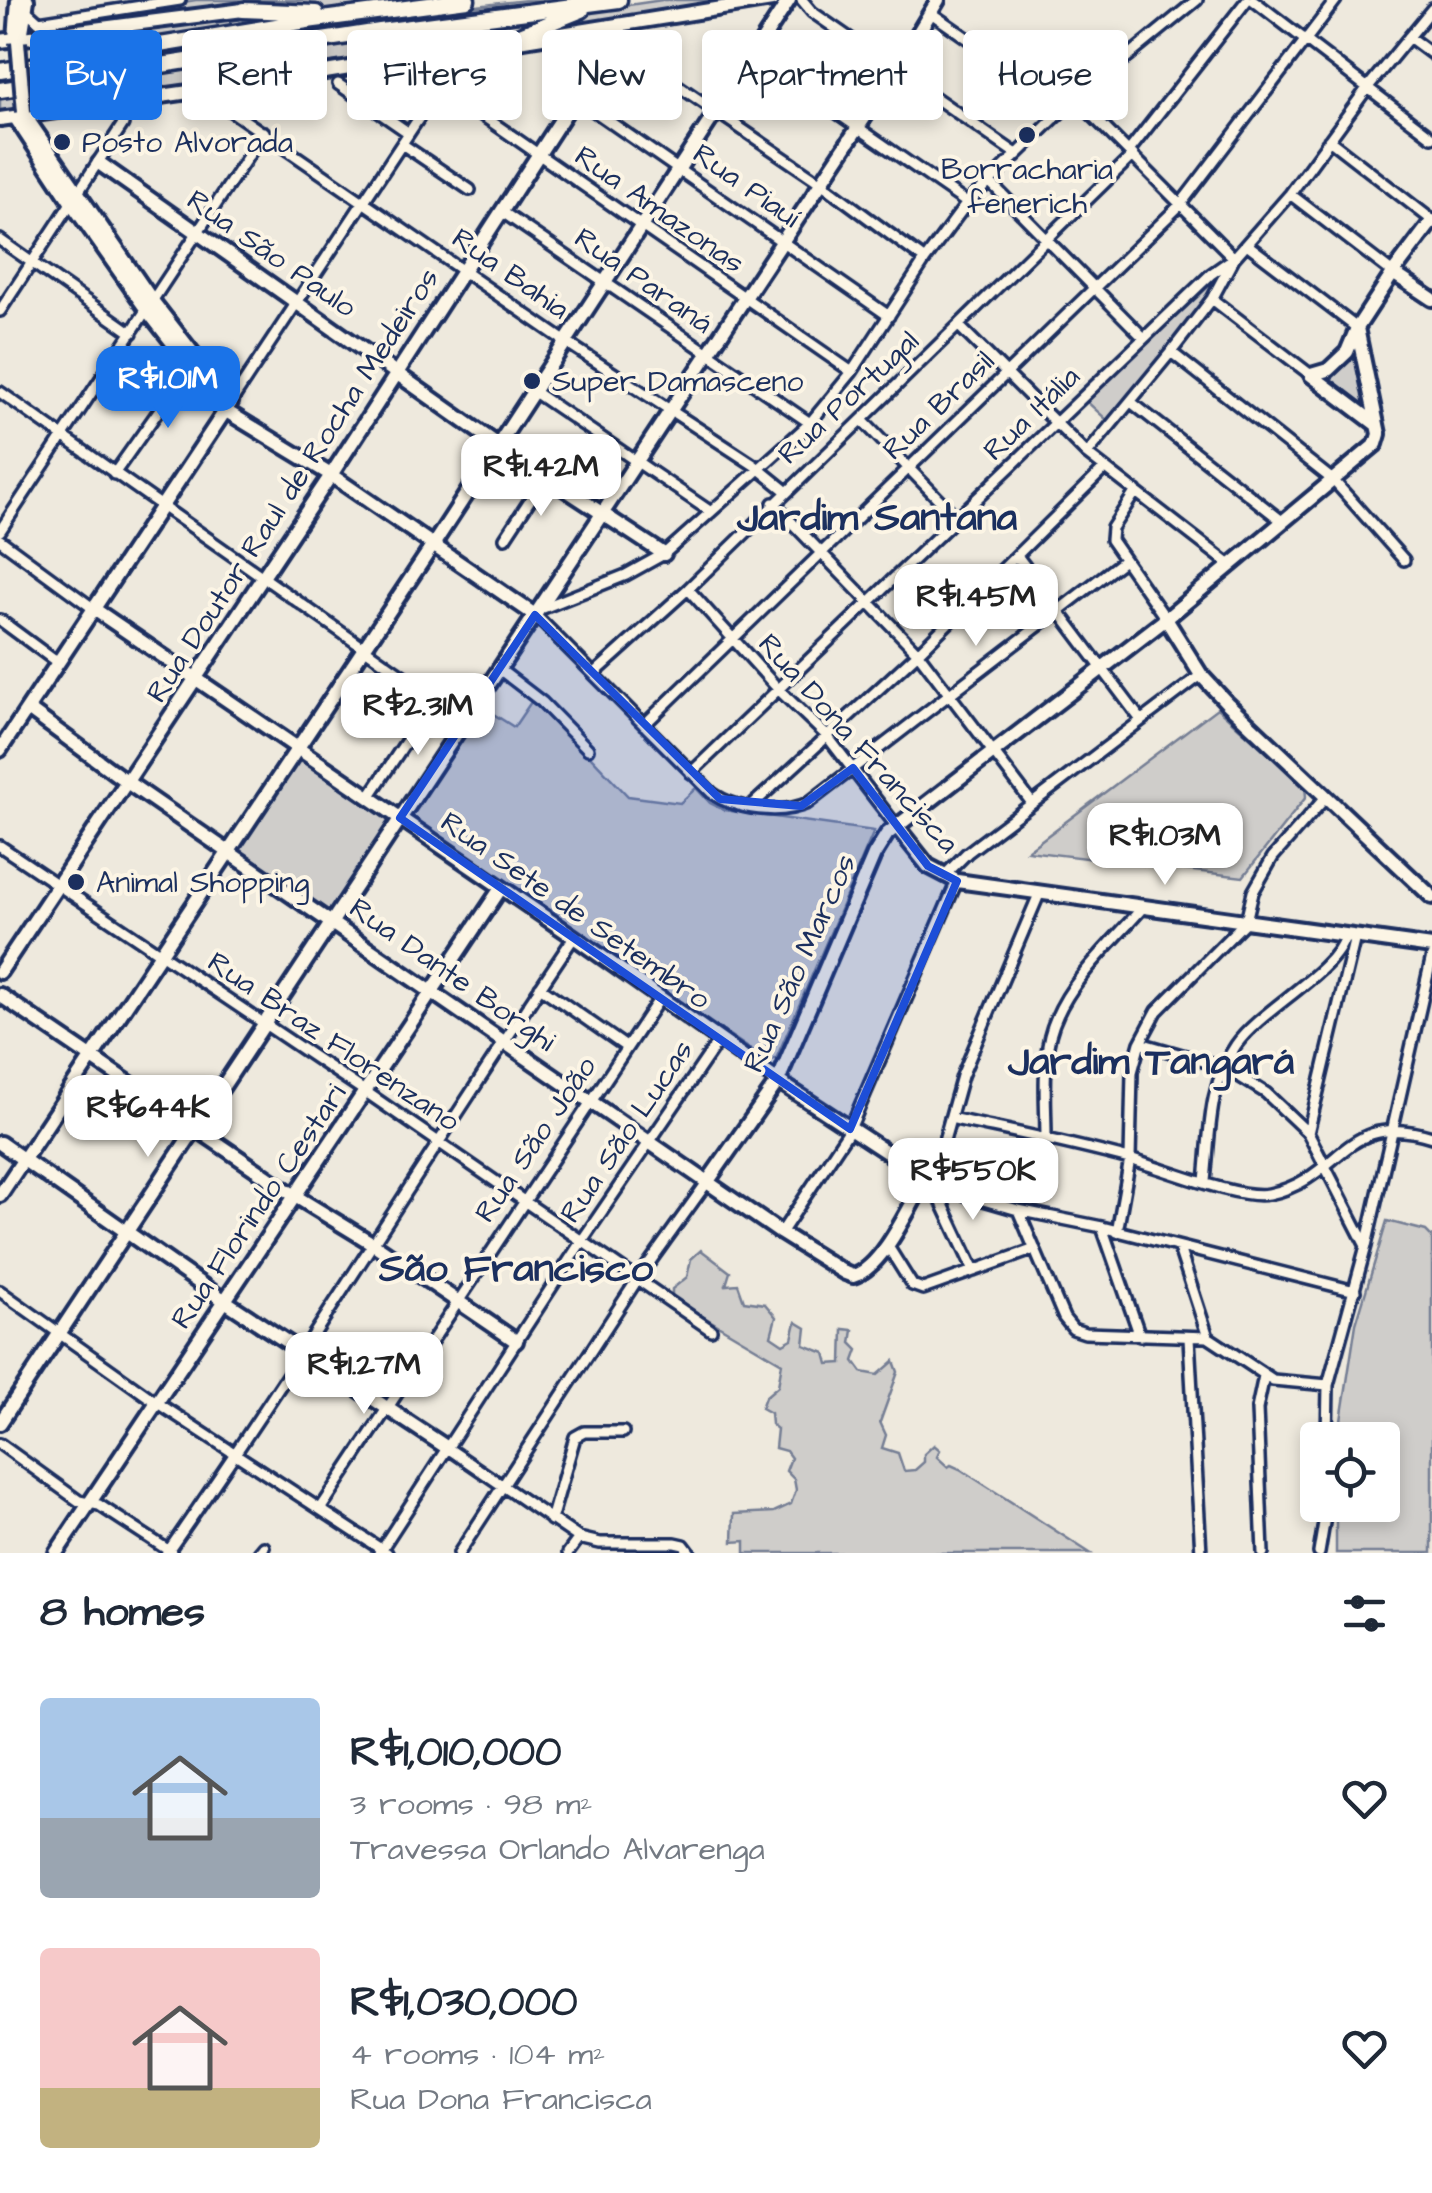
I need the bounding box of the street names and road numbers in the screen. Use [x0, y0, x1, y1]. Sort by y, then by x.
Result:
street label: Rua Piauí [684, 133, 809, 238]
street label: Rua Amazonas [566, 136, 753, 284]
street label: Rua São Paulo [178, 180, 365, 328]
street label: Rua Bahia [443, 218, 578, 330]
street label: Rua Paraná [566, 218, 721, 344]
street label: Rua Doutor Raul de Rocha Medeiros [136, 260, 449, 711]
street label: Rua Portugal [769, 321, 929, 475]
street label: Rua Brasil [873, 342, 1004, 470]
street label: Rua Itália [974, 357, 1090, 471]
street label: Rua Dona Francisca [748, 624, 969, 863]
street label: Rua Sete de Setembro [432, 802, 719, 1020]
street label: Rua São Marcos [733, 848, 867, 1079]
street label: Rua Dante Borghi [340, 888, 565, 1063]
street label: Rua Braz Florenzano [199, 942, 468, 1142]
street label: Rua São Lucas [550, 1032, 704, 1231]
street label: Rua São João [465, 1048, 607, 1231]
street label: Rua Florindo Cestari [161, 1075, 357, 1338]

